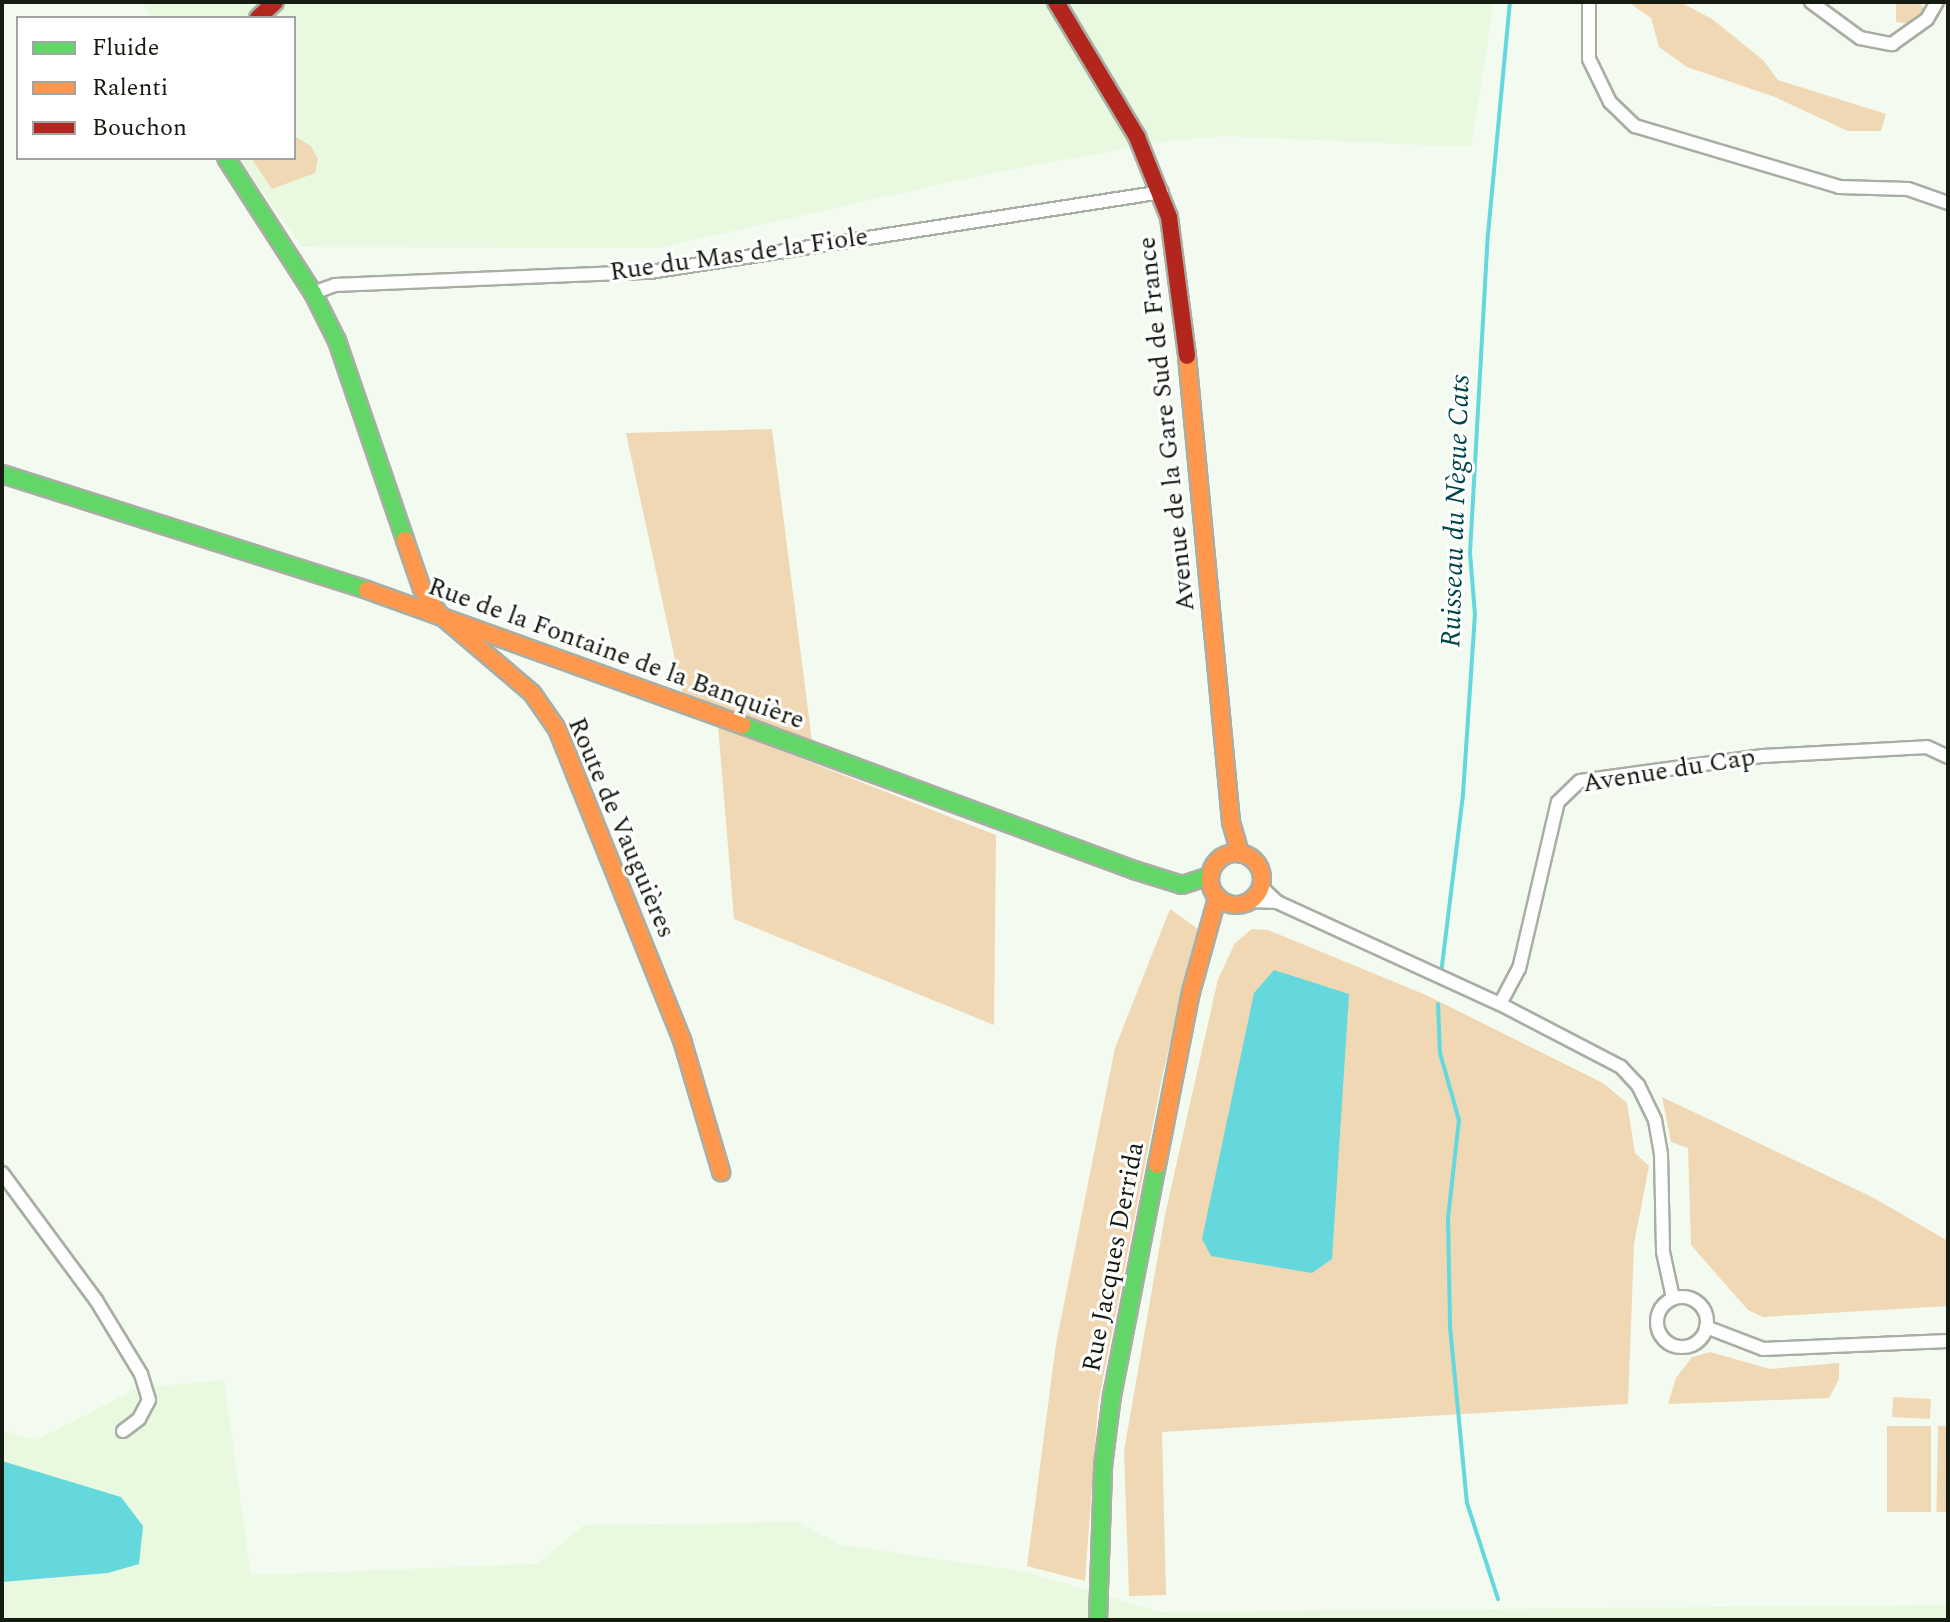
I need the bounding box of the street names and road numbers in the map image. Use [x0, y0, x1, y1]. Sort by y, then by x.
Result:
street label: Rue du Mas de la Fiole [608, 221, 870, 289]
street label: Avenue de la Gare Sud de France [1132, 235, 1202, 613]
street label: Rue de la Fontaine de la Banquière [424, 571, 808, 737]
street label: Route de Vauguières [560, 713, 682, 943]
street label: Avenue du Cap [1580, 742, 1758, 800]
street label: Rue Jacques Derrida [1076, 1139, 1152, 1375]

